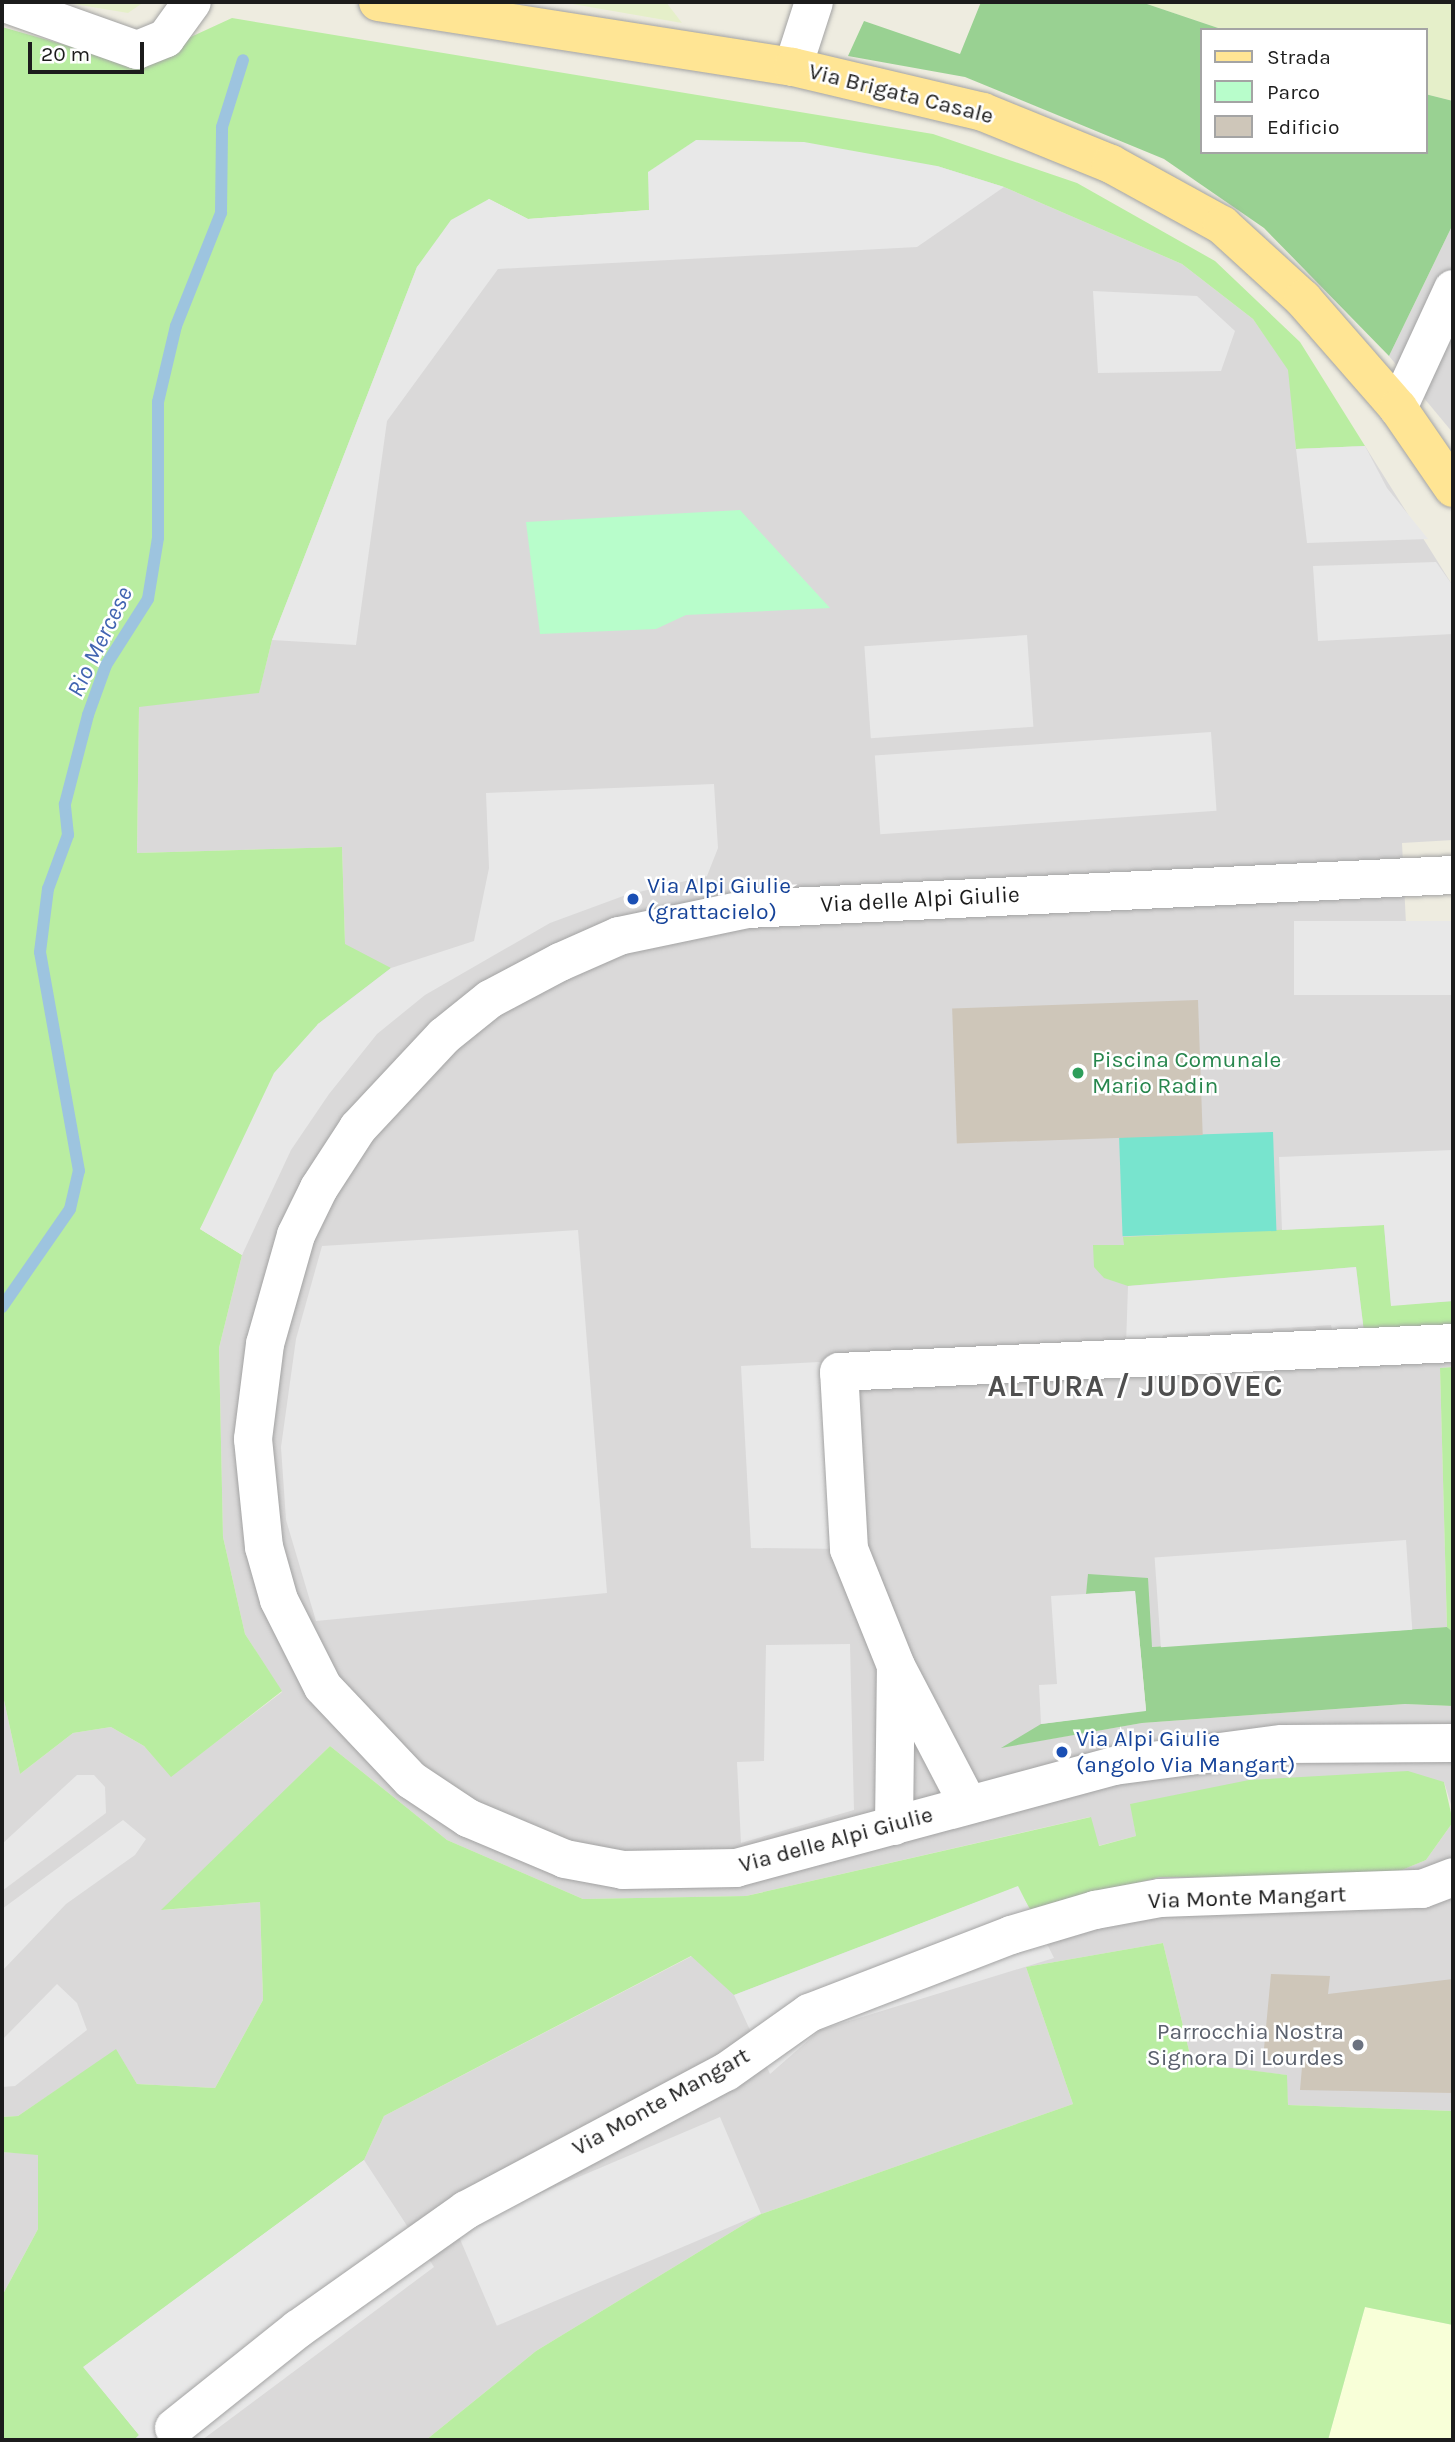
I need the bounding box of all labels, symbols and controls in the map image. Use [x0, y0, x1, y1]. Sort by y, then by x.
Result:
scale bar [32, 28, 147, 72]
legend [1200, 28, 1427, 154]
text: 20 m [41, 42, 90, 66]
text: Strada [1267, 45, 1331, 69]
street label: Via Brigata Casale [806, 58, 996, 130]
text: Parco [1267, 80, 1320, 104]
text: Edificio [1267, 115, 1340, 139]
water label: Rio Mercese [61, 582, 139, 702]
place label: Via Alpi Giulie (grattacielo) [647, 872, 791, 926]
street label: Via delle Alpi Giulie [820, 881, 1020, 919]
marker: Via Alpi Giulie (grattacielo) [625, 891, 641, 907]
place label: Piscina Comunale Mario Radin [1092, 1046, 1281, 1100]
marker: Piscina Comunale Mario Radin [1070, 1065, 1086, 1081]
district label: ALTURA / JUDOVEC [989, 1368, 1283, 1404]
place label: Via Alpi Giulie (angolo Via Mangart) [1076, 1725, 1295, 1779]
marker: Via Alpi Giulie (angolo Via Mangart) [1054, 1744, 1070, 1760]
street label: Via delle Alpi Giulie [736, 1801, 936, 1879]
street label: Via Monte Mangart [1147, 1881, 1347, 1915]
place label: Parrocchia Nostra Signora Di Lourdes [1147, 2018, 1344, 2072]
marker: Parrocchia Nostra Signora Di Lourdes [1350, 2037, 1366, 2053]
street label: Via Monte Mangart [568, 2042, 754, 2162]

